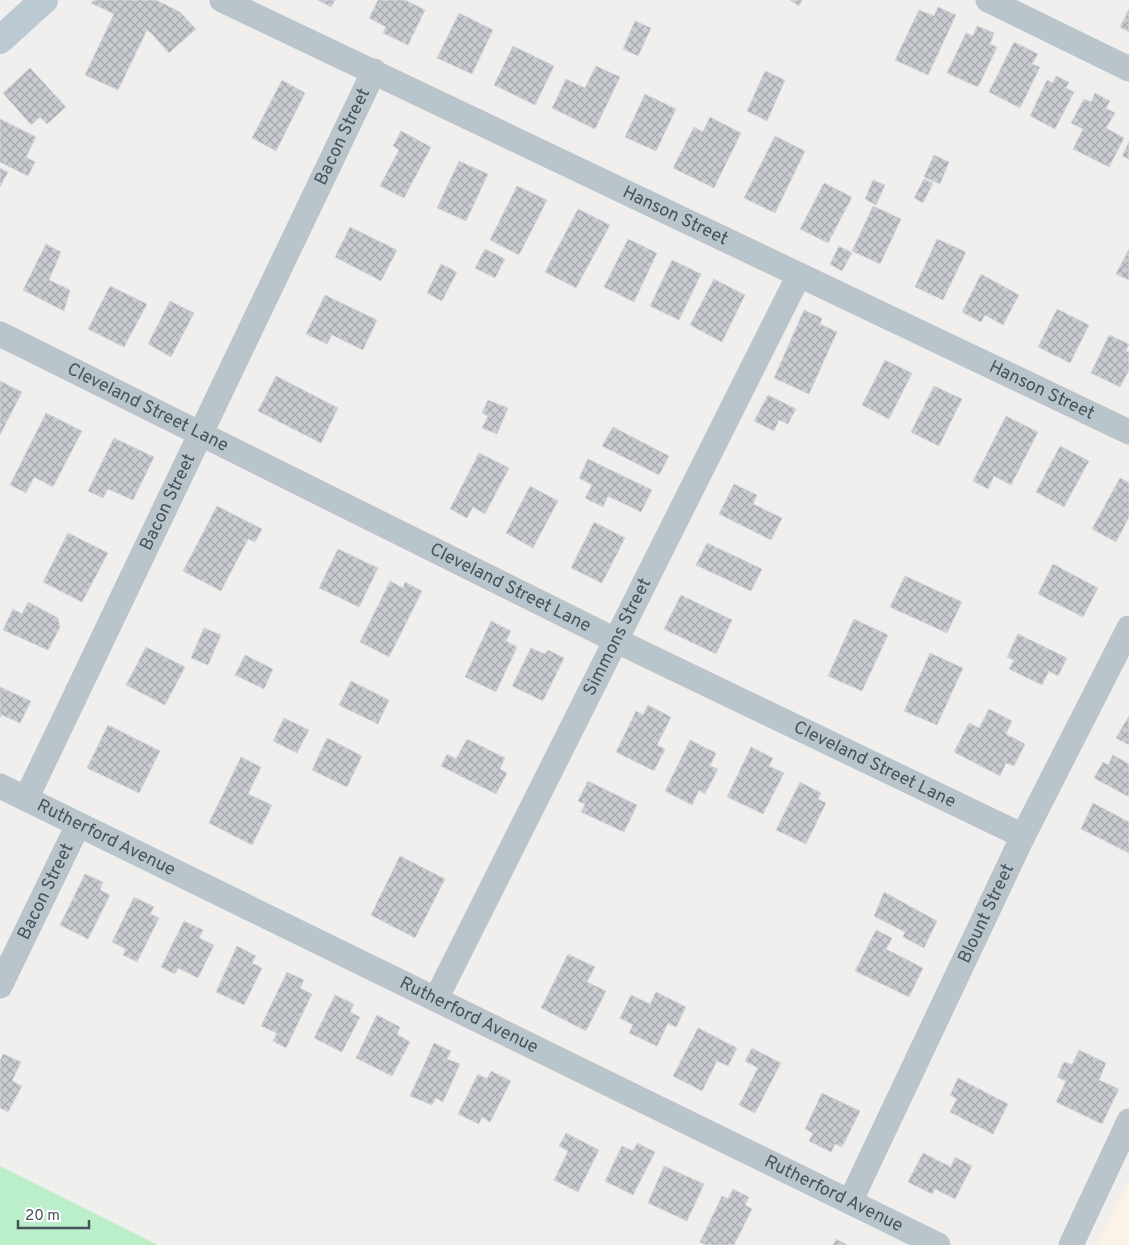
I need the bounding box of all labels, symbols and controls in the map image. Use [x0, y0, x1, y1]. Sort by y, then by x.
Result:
street label: Bacon Street [310, 85, 376, 189]
street label: Hanson Street [619, 181, 732, 251]
street label: Hanson Street [985, 356, 1098, 425]
street label: Cleveland Street Lane [63, 358, 232, 457]
street label: Bacon Street [135, 450, 201, 554]
street label: Cleveland Street Lane [426, 538, 595, 638]
street label: Simmons Street [578, 574, 657, 700]
street label: Cleveland Street Lane [790, 716, 960, 814]
street label: Rutherford Avenue [33, 794, 179, 882]
street label: Bacon Street [13, 839, 79, 944]
street label: Blount Street [953, 860, 1020, 967]
street label: Rutherford Avenue [396, 972, 542, 1059]
street label: Rutherford Avenue [760, 1150, 907, 1238]
scale bar [18, 1198, 89, 1230]
text: 20 m [25, 1207, 60, 1226]

